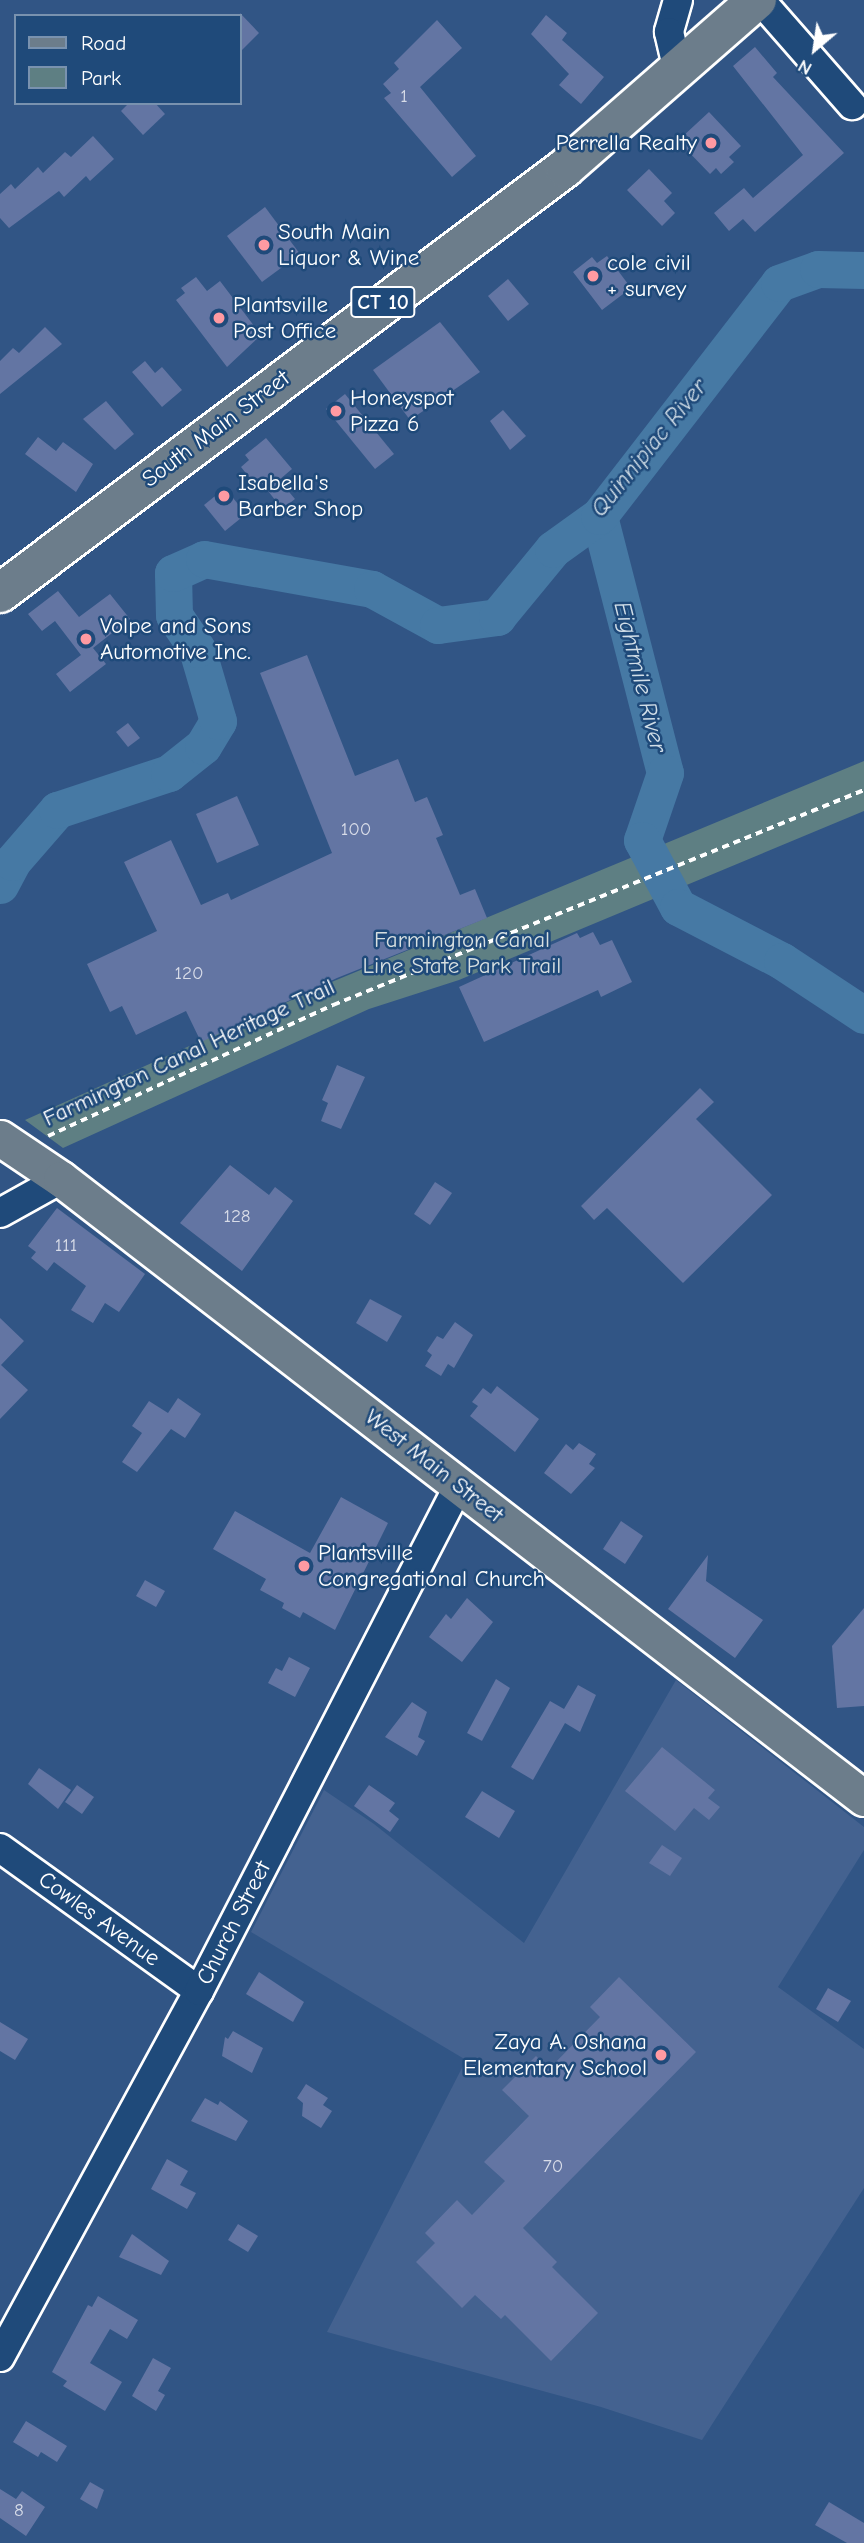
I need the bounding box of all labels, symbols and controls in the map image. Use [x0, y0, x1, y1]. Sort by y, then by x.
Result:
legend [14, 14, 242, 105]
north arrow [780, 14, 850, 84]
text: Road [81, 31, 126, 55]
text: N [794, 55, 816, 80]
text: Park [81, 66, 121, 90]
house number: 1 [400, 86, 408, 108]
place label: Perrella Realty [556, 129, 697, 157]
marker: Perrella Realty [703, 135, 719, 151]
place label: South Main Liquor & Wine [278, 218, 419, 272]
marker: South Main Liquor & Wine [256, 237, 272, 253]
place label: cole civil + survey [607, 249, 691, 303]
marker: cole civil + survey [585, 268, 601, 284]
road number: CT 10 [350, 284, 416, 320]
place label: Plantsville Post Office [233, 291, 336, 345]
marker: Plantsville Post Office [211, 310, 227, 326]
street label: South Main Street [137, 365, 295, 493]
water label: Quinnipiac River [585, 373, 713, 523]
place label: Honeyspot Pizza 6 [350, 384, 454, 438]
marker: Honeyspot Pizza 6 [328, 403, 344, 419]
place label: Isabella's Barber Shop [238, 469, 363, 523]
marker: Isabella's Barber Shop [216, 488, 232, 504]
water label: Eightmile River [607, 598, 673, 756]
place label: Volpe and Sons Automotive Inc. [100, 612, 251, 666]
marker: Volpe and Sons Automotive Inc. [78, 631, 94, 647]
house number: 100 [341, 819, 371, 841]
park label: Farmington Canal Line State Park Trail [363, 926, 561, 980]
house number: 120 [174, 963, 204, 985]
street label: Farmington Canal Heritage Trail [39, 973, 339, 1133]
house number: 128 [223, 1206, 251, 1228]
house number: 111 [55, 1235, 77, 1257]
street label: West Main Street [359, 1403, 509, 1529]
place label: Plantsville Congregational Church [318, 1539, 545, 1593]
marker: Plantsville Congregational Church [296, 1558, 312, 1574]
street label: Church Street [191, 1856, 277, 1990]
street label: Cowles Avenue [33, 1866, 165, 1972]
place label: Zaya A. Oshana Elementary School [463, 2028, 647, 2082]
marker: Zaya A. Oshana Elementary School [653, 2047, 669, 2063]
house number: 70 [543, 2156, 563, 2178]
house number: 8 [14, 2500, 24, 2522]

